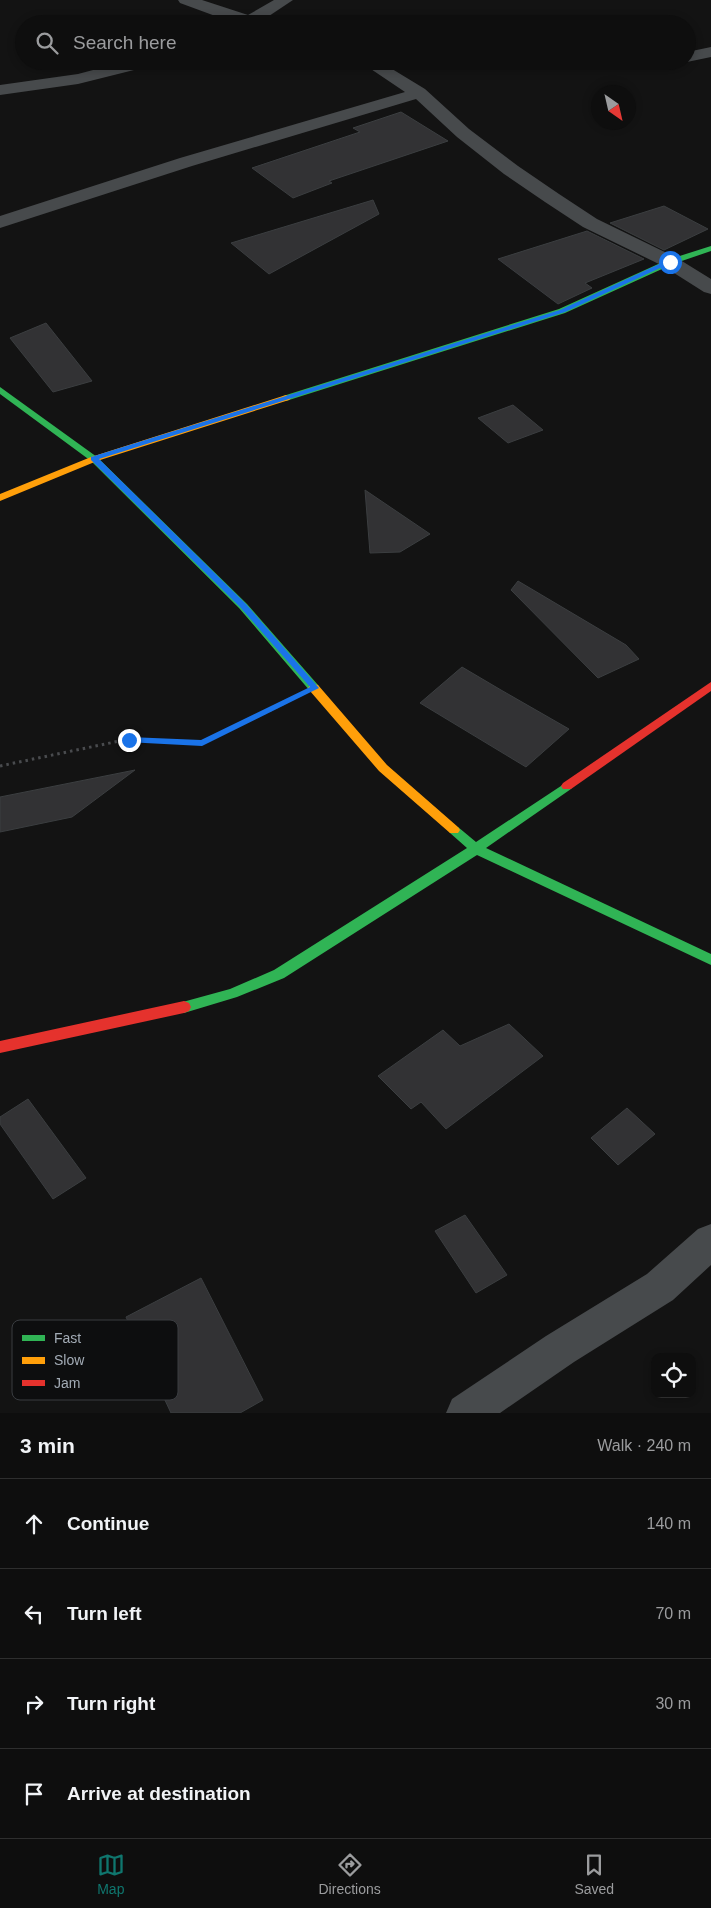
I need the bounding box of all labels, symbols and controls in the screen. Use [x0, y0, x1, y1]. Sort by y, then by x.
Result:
search box [15, 15, 696, 70]
icon: search [33, 29, 61, 57]
text: Search here [73, 32, 177, 53]
north arrow [591, 85, 636, 130]
route start [659, 251, 682, 274]
route end [118, 729, 141, 752]
legend [12, 1320, 178, 1400]
text: Fast [54, 1330, 81, 1346]
text: Slow [54, 1352, 85, 1368]
map controls [651, 1353, 696, 1398]
button: locate [651, 1353, 696, 1398]
text: Jam [54, 1375, 80, 1391]
text: 3 min [20, 1434, 75, 1457]
text: Walk · 240 m [597, 1437, 691, 1454]
icon: ahead [20, 1510, 48, 1538]
text: Continue [67, 1513, 149, 1534]
text: 140 m [647, 1515, 691, 1532]
icon: left [20, 1600, 48, 1628]
text: Turn left [67, 1603, 142, 1624]
text: 70 m [655, 1605, 691, 1622]
icon: right [20, 1690, 48, 1718]
text: Turn right [67, 1693, 155, 1714]
text: 30 m [655, 1695, 691, 1712]
icon: arrive [20, 1780, 48, 1808]
text: Arrive at destination [67, 1783, 251, 1804]
tab: Map [97, 1851, 125, 1897]
tab: Directions [319, 1851, 381, 1897]
tab: Saved [574, 1851, 614, 1897]

